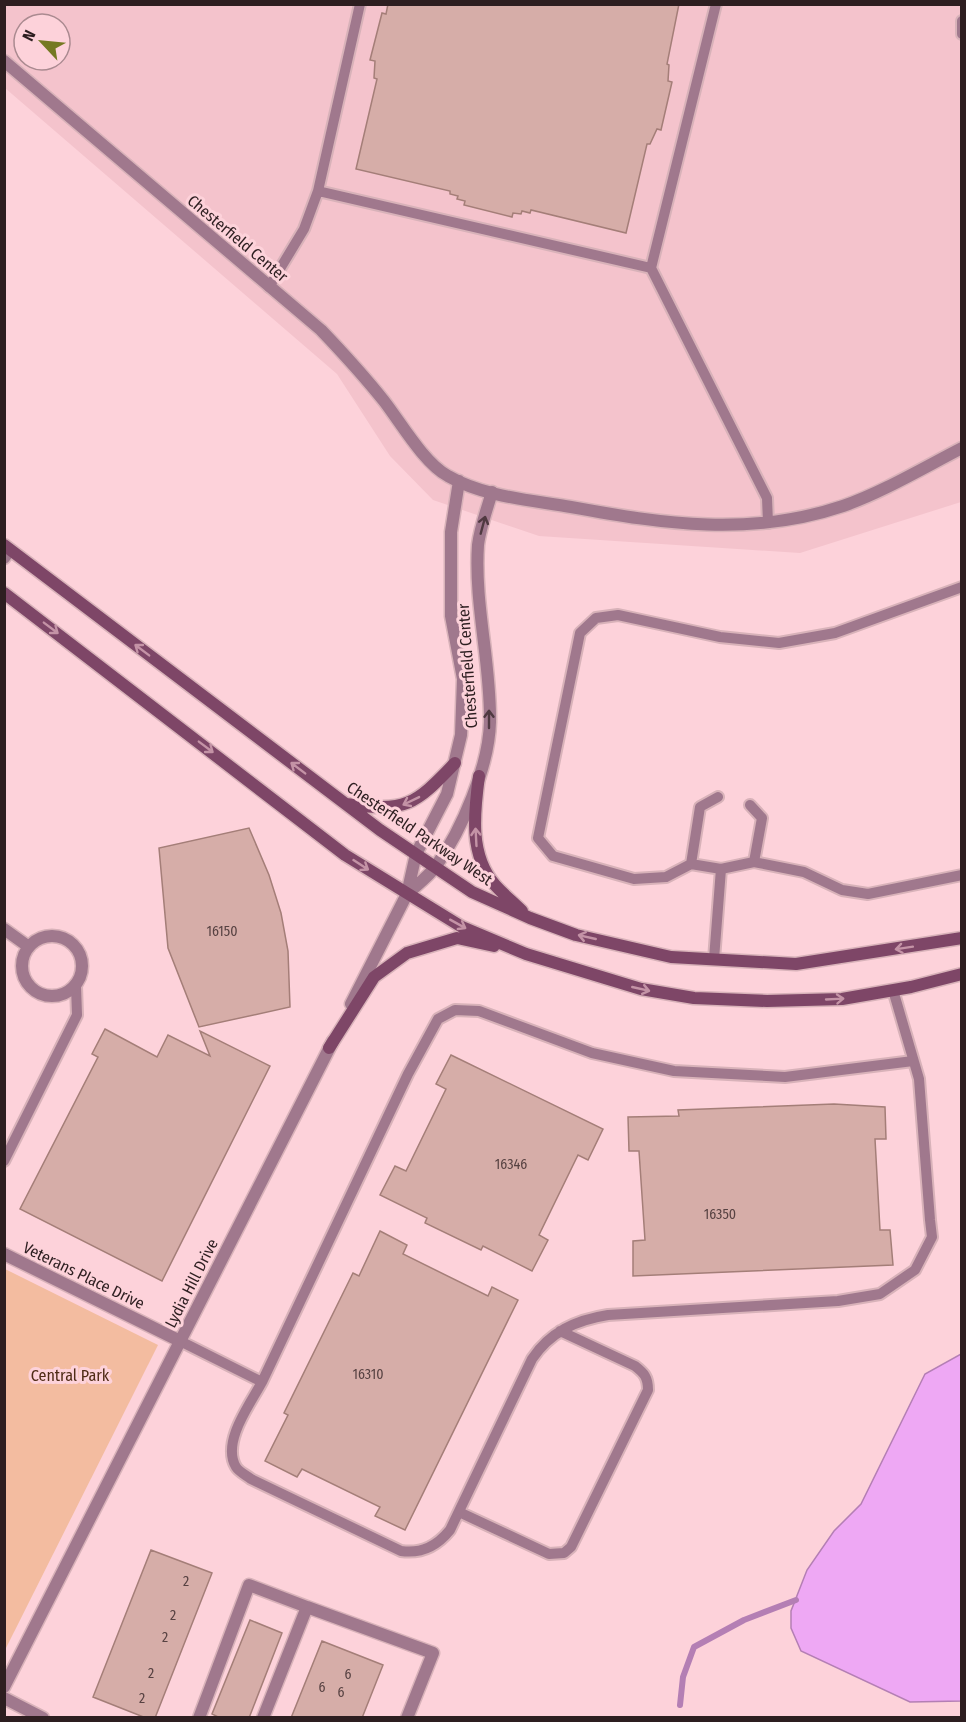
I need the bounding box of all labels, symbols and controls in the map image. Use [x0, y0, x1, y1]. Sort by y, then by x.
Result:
north arrow [12, 12, 72, 72]
text: N [18, 27, 40, 44]
street label: Chesterfield Center [184, 191, 292, 286]
one-way arrow [478, 516, 490, 535]
street label: Chesterfield Center [454, 603, 481, 729]
one-way arrow [43, 622, 59, 635]
one-way arrow [135, 644, 151, 657]
one-way arrow [483, 710, 495, 730]
one-way arrow [197, 740, 213, 753]
one-way arrow [290, 762, 306, 775]
street label: Chesterfield Parkway West [343, 778, 497, 890]
one-way arrow [402, 795, 420, 807]
one-way arrow [471, 828, 482, 848]
one-way arrow [352, 859, 369, 871]
one-way arrow [448, 919, 466, 930]
house number: 16150 [207, 923, 237, 940]
one-way arrow [577, 931, 596, 943]
one-way arrow [895, 943, 914, 954]
one-way arrow [631, 983, 650, 995]
one-way arrow [825, 993, 845, 1004]
house number: 16346 [495, 1156, 527, 1173]
house number: 16350 [704, 1206, 736, 1223]
street label: Lydia Hill Drive [161, 1236, 222, 1331]
street label: Veterans Place Drive [20, 1238, 148, 1313]
park label: Central Park [31, 1366, 110, 1385]
house number: 16310 [352, 1366, 384, 1383]
house number: 2 [183, 1573, 189, 1590]
house number: 2 [170, 1607, 176, 1624]
house number: 2 [162, 1629, 168, 1646]
house number: 2 [148, 1665, 154, 1682]
house number: 6 [345, 1666, 352, 1683]
house number: 6 [319, 1679, 326, 1696]
house number: 6 [338, 1684, 345, 1701]
house number: 2 [139, 1690, 145, 1707]

